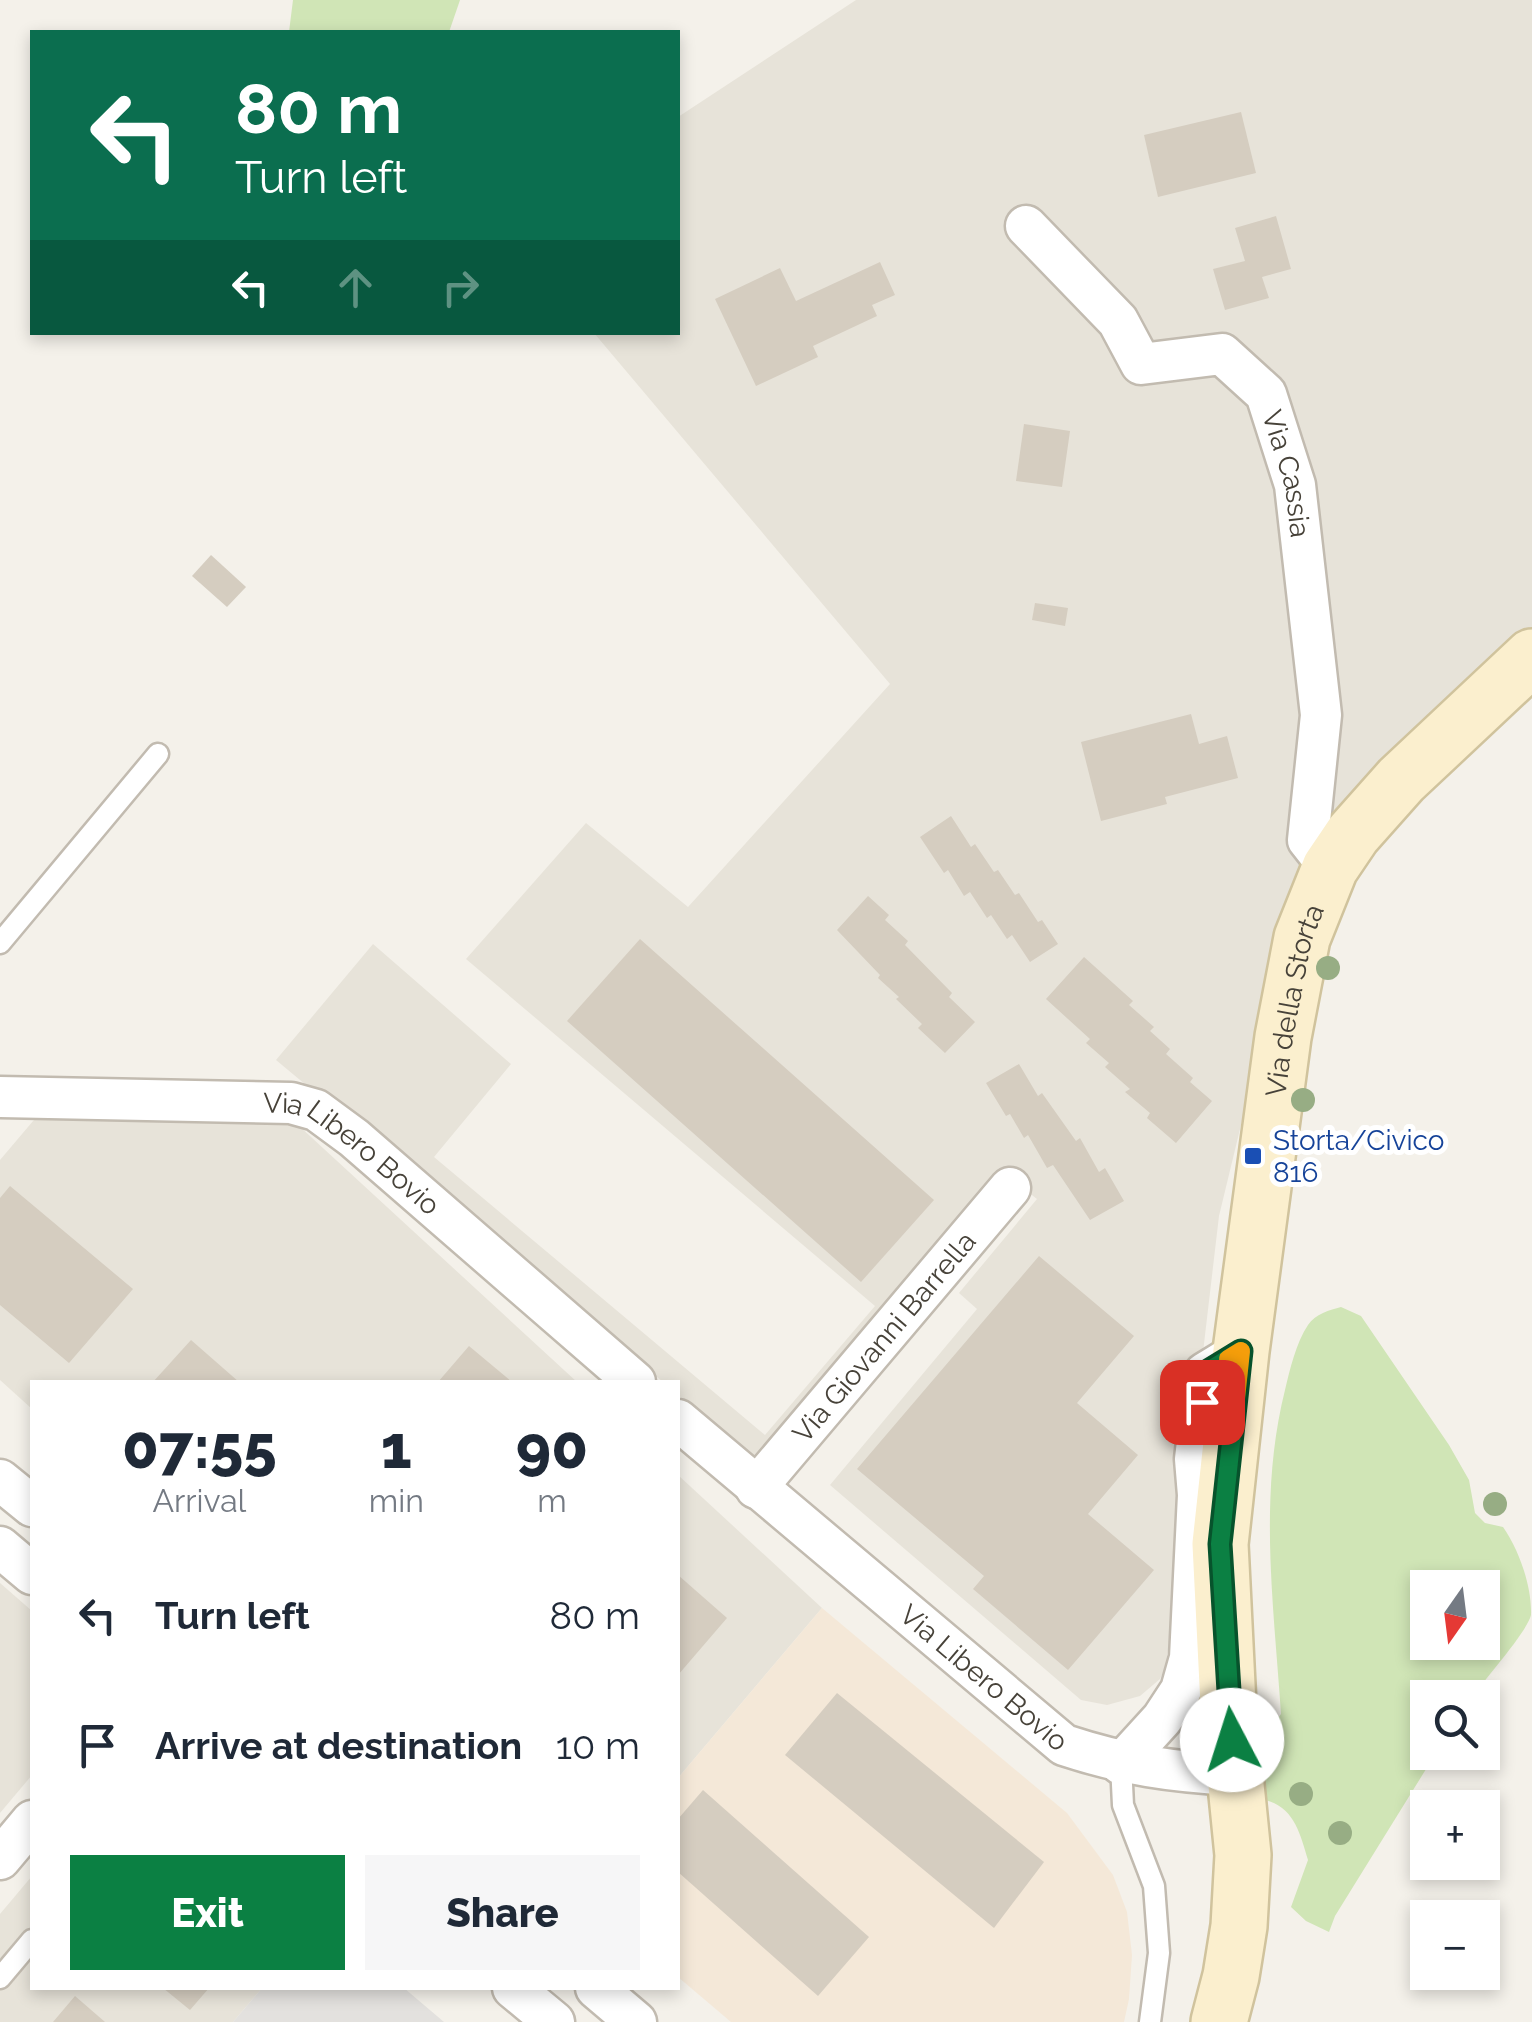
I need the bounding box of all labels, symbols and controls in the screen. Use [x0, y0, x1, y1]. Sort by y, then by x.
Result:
text: 80 m [235, 67, 402, 149]
icon: left [70, 70, 200, 200]
text: Turn left [235, 151, 407, 204]
icon: left [223, 260, 278, 315]
icon: ahead [328, 260, 383, 315]
icon: right [433, 260, 488, 315]
street label: Via Cassia [1255, 406, 1317, 539]
street label: Via della Storta [1259, 899, 1331, 1099]
street label: Via Libero Bovio [263, 1086, 446, 1222]
place label: Storta/Civico 816 [1273, 1124, 1444, 1189]
marker: Storta/Civico 816 [1242, 1145, 1264, 1167]
street label: Via Giovanni Barrella [786, 1225, 983, 1449]
pin [1160, 1360, 1245, 1445]
icon: arrive [1175, 1375, 1230, 1430]
text: 07:55 [122, 1412, 277, 1482]
text: 1 [381, 1412, 412, 1482]
text: 90 [516, 1412, 588, 1482]
text: Arrival [152, 1482, 246, 1519]
text: min [369, 1482, 424, 1519]
text: m [537, 1482, 567, 1519]
north arrow [1410, 1570, 1500, 1660]
map controls [1410, 1570, 1500, 1990]
icon: left [70, 1588, 125, 1643]
text: Turn left [155, 1593, 310, 1638]
text: 80 m [550, 1593, 640, 1638]
street label: Via Libero Bovio [893, 1598, 1074, 1758]
button: search [1410, 1680, 1500, 1770]
position arrow [1180, 1688, 1284, 1792]
icon: arrive [70, 1718, 125, 1773]
text: Arrive at destination [155, 1723, 522, 1768]
text: 10 m [556, 1723, 640, 1768]
button: + [1410, 1790, 1500, 1880]
button: Exit [70, 1855, 345, 1970]
button: Share [365, 1855, 640, 1970]
button: − [1410, 1900, 1500, 1990]

